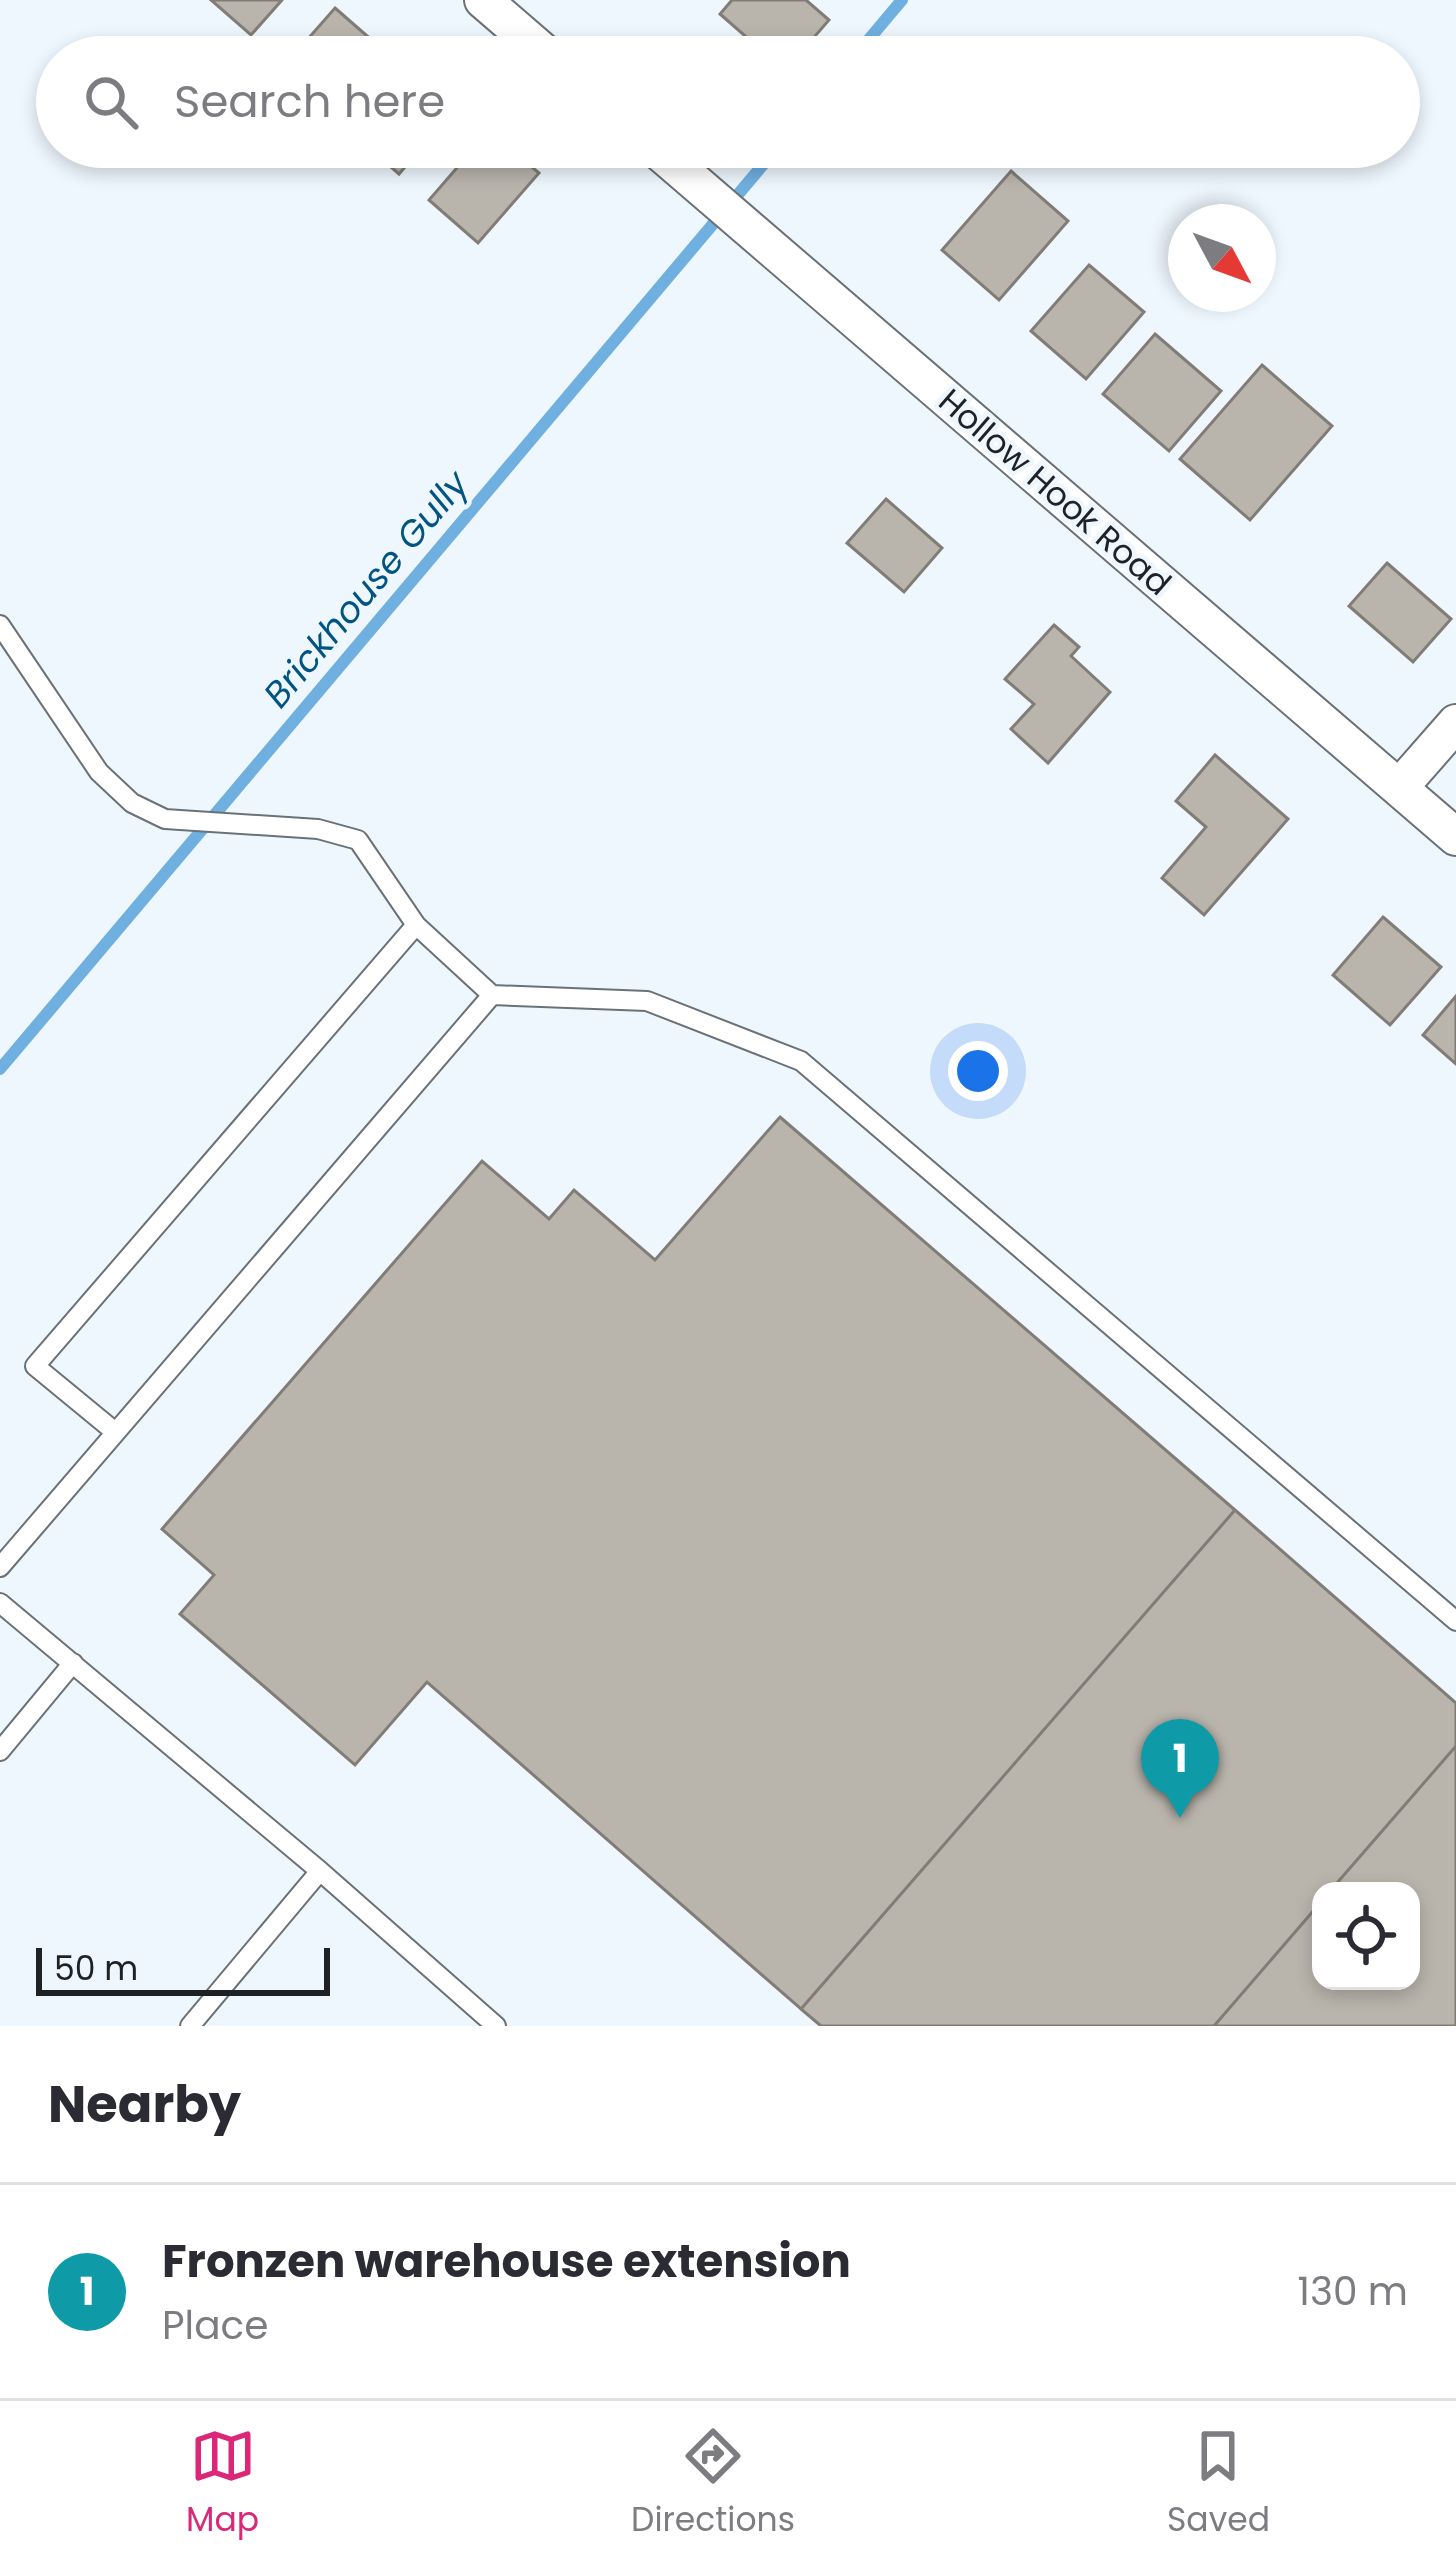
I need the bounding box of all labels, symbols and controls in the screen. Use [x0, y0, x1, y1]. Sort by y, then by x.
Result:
search box [36, 36, 1420, 168]
icon: search [78, 69, 144, 135]
text: Search here [174, 70, 445, 133]
north arrow [1168, 204, 1276, 312]
street label: Hollow Hook Road [929, 378, 1181, 606]
water label: Brickhouse Gully [252, 458, 481, 718]
your location [948, 1041, 1008, 1101]
pin: 1 [1141, 1719, 1219, 1818]
map controls [1312, 1882, 1420, 1990]
button: locate [1312, 1882, 1420, 1990]
scale bar [36, 1942, 330, 1995]
text: 50 m [54, 1945, 138, 1992]
text: Nearby [48, 2068, 241, 2140]
text: Fronzen warehouse extension [162, 2230, 851, 2293]
text: 1 [80, 2264, 94, 2319]
text: 130 m [1297, 2264, 1408, 2319]
text: Place [162, 2298, 268, 2353]
tab: Map [186, 2423, 259, 2545]
tab: Directions [631, 2423, 795, 2545]
tab: Saved [1167, 2423, 1270, 2545]

